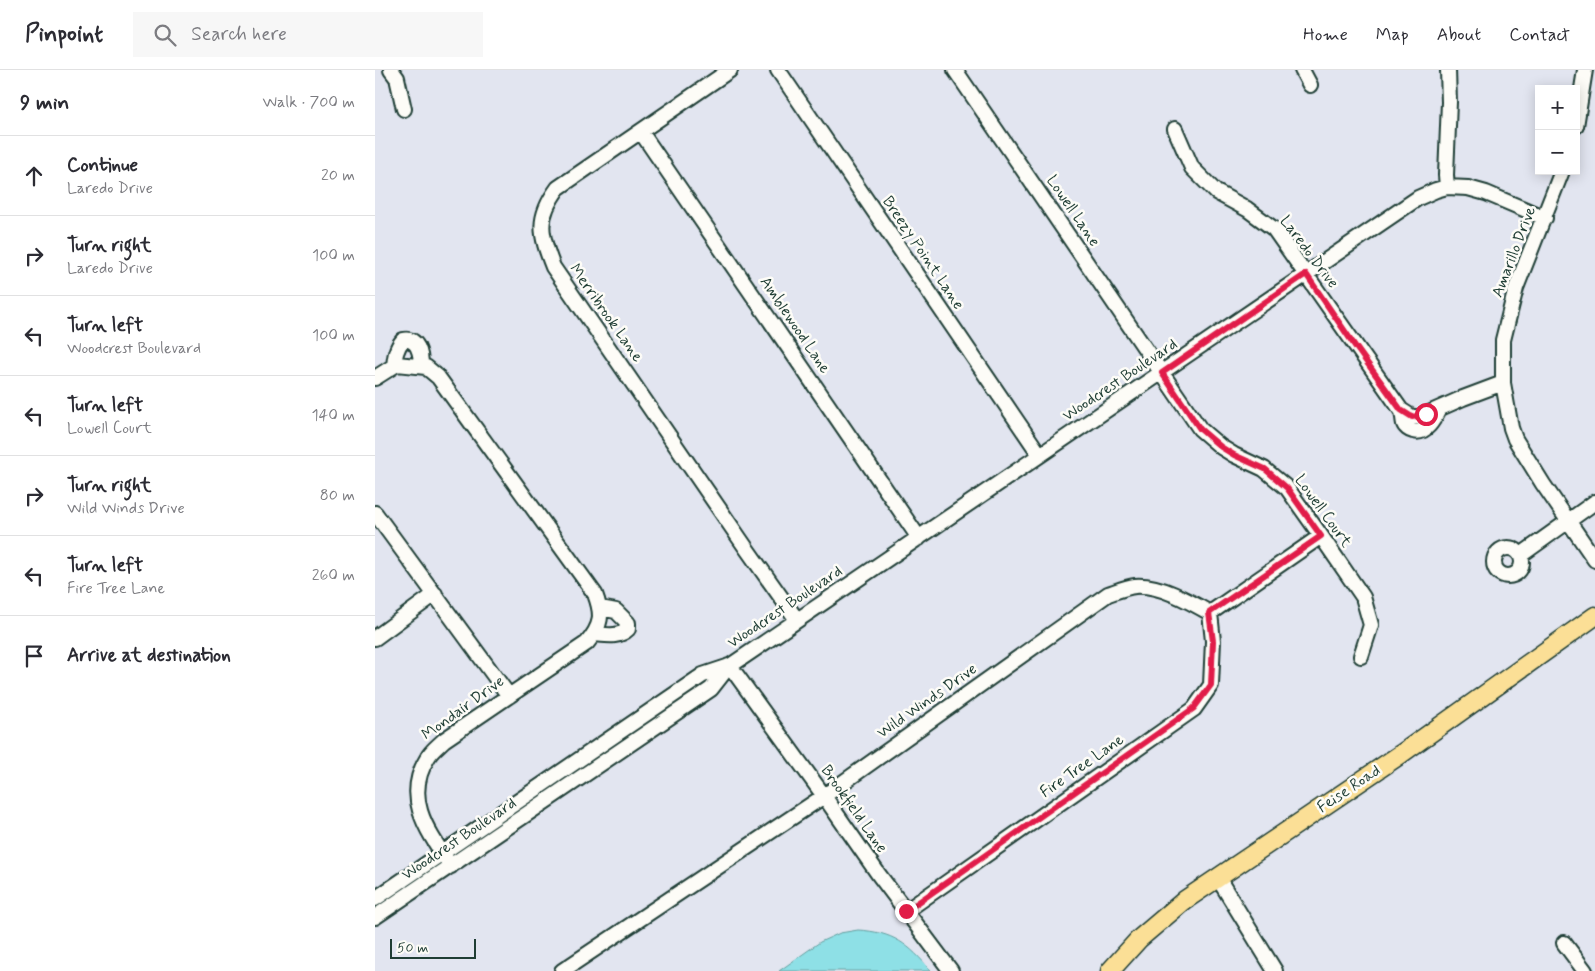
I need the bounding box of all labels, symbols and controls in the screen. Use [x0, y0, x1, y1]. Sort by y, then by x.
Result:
search box [133, 12, 483, 57]
text: Pinpoint [25, 19, 103, 50]
icon: search [151, 21, 179, 49]
text: Search here [191, 22, 287, 47]
text: Home [1303, 23, 1348, 47]
text: Map [1376, 23, 1409, 47]
text: About [1437, 23, 1481, 47]
text: Contact [1509, 23, 1570, 47]
map controls [1535, 85, 1580, 175]
button: + [1535, 85, 1580, 130]
text: 9 min [20, 89, 69, 117]
text: Walk · 700 m [263, 92, 355, 113]
button: − [1535, 130, 1580, 175]
text: Continue [67, 153, 138, 178]
icon: ahead [20, 162, 48, 190]
text: 20 m [321, 165, 355, 186]
street label: Lowell Lane [1041, 171, 1105, 251]
text: Laredo Drive [67, 178, 153, 199]
street label: Breezy Point Lane [877, 192, 969, 314]
street label: Amarillo Drive [1487, 203, 1541, 301]
street label: Laredo Drive [1275, 211, 1343, 293]
text: Turn right [67, 233, 151, 258]
icon: right [20, 242, 48, 270]
text: 100 m [312, 245, 355, 266]
text: Laredo Drive [67, 258, 153, 279]
street label: Merribrook Lane [564, 260, 648, 367]
street label: Amblewood Lane [755, 273, 835, 378]
text: Turn left [67, 313, 143, 338]
icon: left [20, 322, 48, 350]
text: 100 m [312, 325, 355, 346]
street label: Woodcrest Boulevard [1059, 334, 1181, 426]
text: Woodcrest Boulevard [67, 338, 201, 359]
text: Turn left [67, 393, 143, 418]
icon: left [20, 402, 48, 430]
route start [1415, 403, 1438, 426]
text: 140 m [311, 405, 355, 426]
text: Lowell Court [67, 418, 152, 439]
street label: Lowell Court [1290, 470, 1357, 552]
text: Turn right [67, 473, 151, 498]
icon: right [20, 482, 48, 510]
text: 80 m [320, 485, 355, 506]
text: Wild Winds Drive [67, 498, 185, 519]
text: Turn left [67, 553, 143, 578]
street label: Woodcrest Boulevard [724, 561, 846, 653]
icon: left [20, 562, 48, 590]
text: 260 m [312, 565, 355, 586]
text: Fire Tree Lane [67, 578, 165, 599]
icon: arrive [20, 642, 48, 670]
text: Arrive at destination [67, 643, 231, 668]
street label: Wild Winds Drive [873, 659, 981, 743]
street label: Mondair Drive [417, 671, 509, 745]
street label: Fire Tree Lane [1036, 729, 1129, 803]
street label: Feise Road [1313, 760, 1385, 818]
street label: Brookfield Lane [816, 761, 892, 857]
street label: Woodcrest Boulevard [398, 793, 520, 885]
route end [895, 900, 918, 923]
scale bar [390, 936, 476, 959]
text: 50 m [397, 939, 428, 957]

